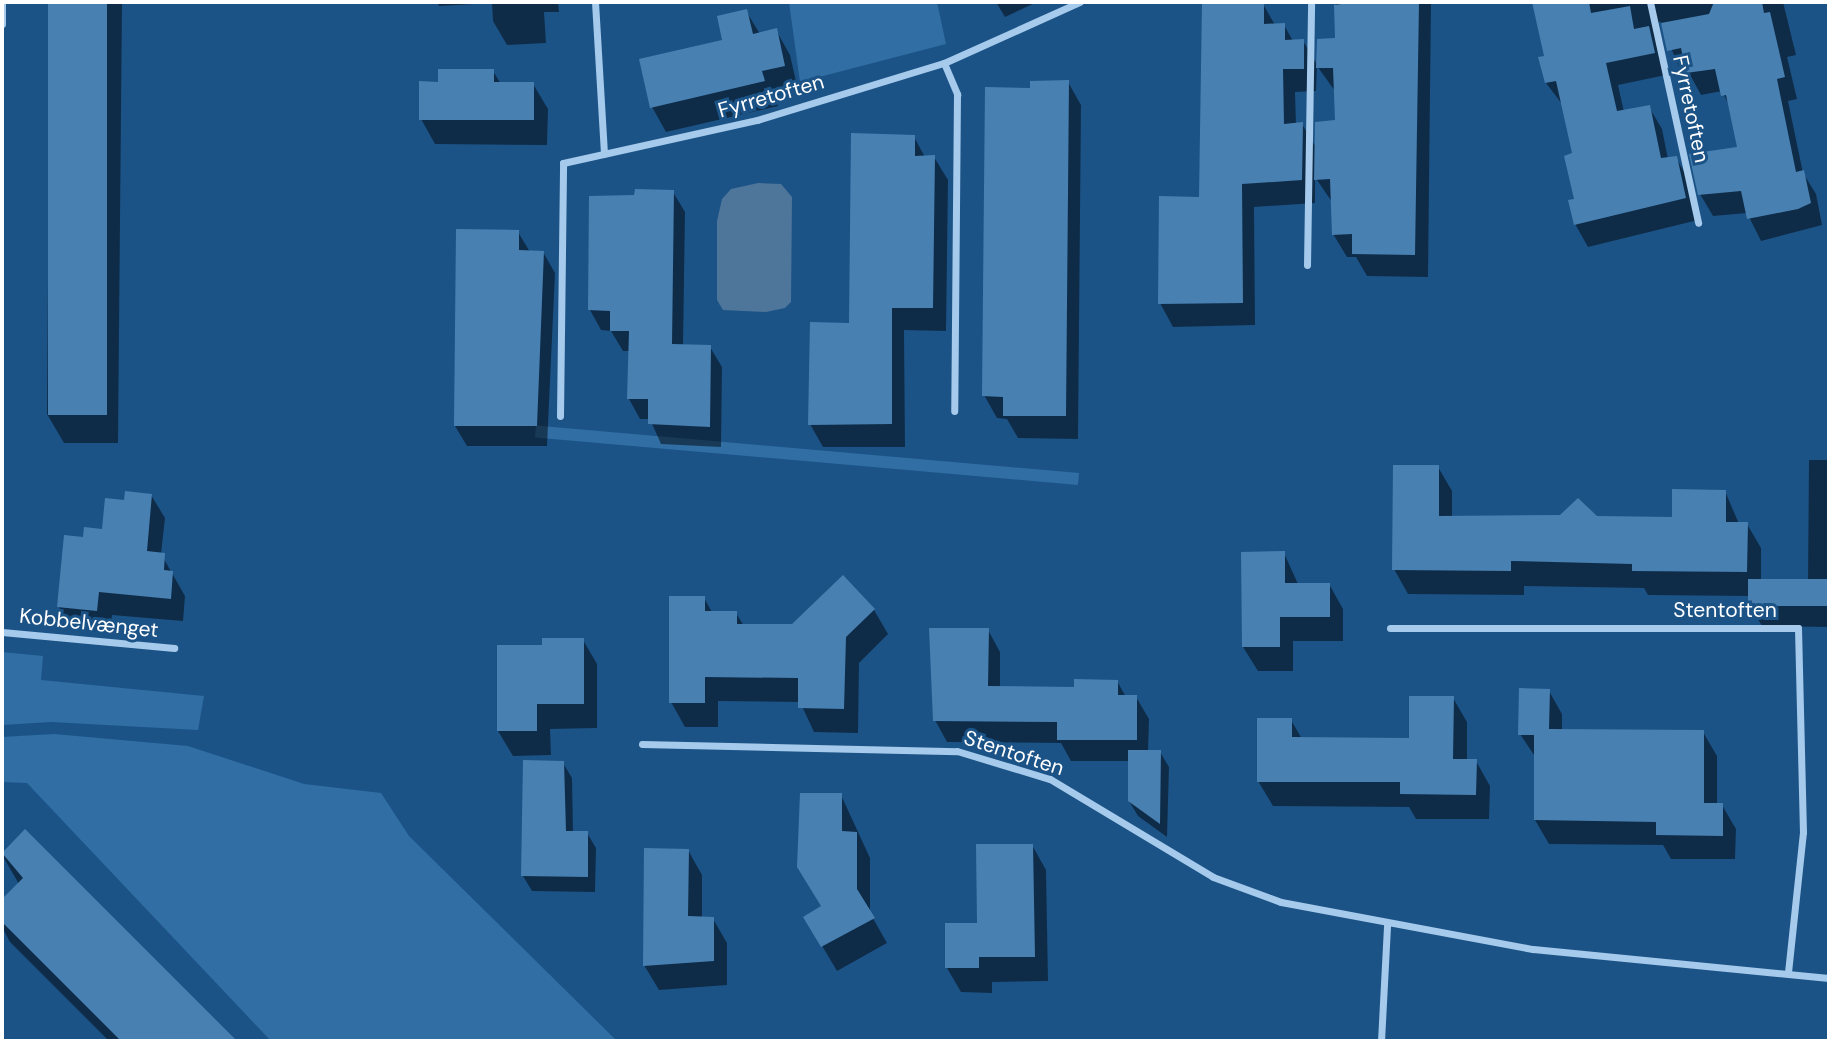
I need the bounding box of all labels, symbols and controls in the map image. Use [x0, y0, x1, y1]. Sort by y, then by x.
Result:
street label: Fyrretoften [1667, 53, 1715, 165]
street label: Fyrretoften [715, 69, 827, 123]
street label: Stentoften [1673, 597, 1777, 623]
street label: Kobbelvænget [18, 603, 160, 643]
street label: Stentoften [961, 725, 1067, 781]

